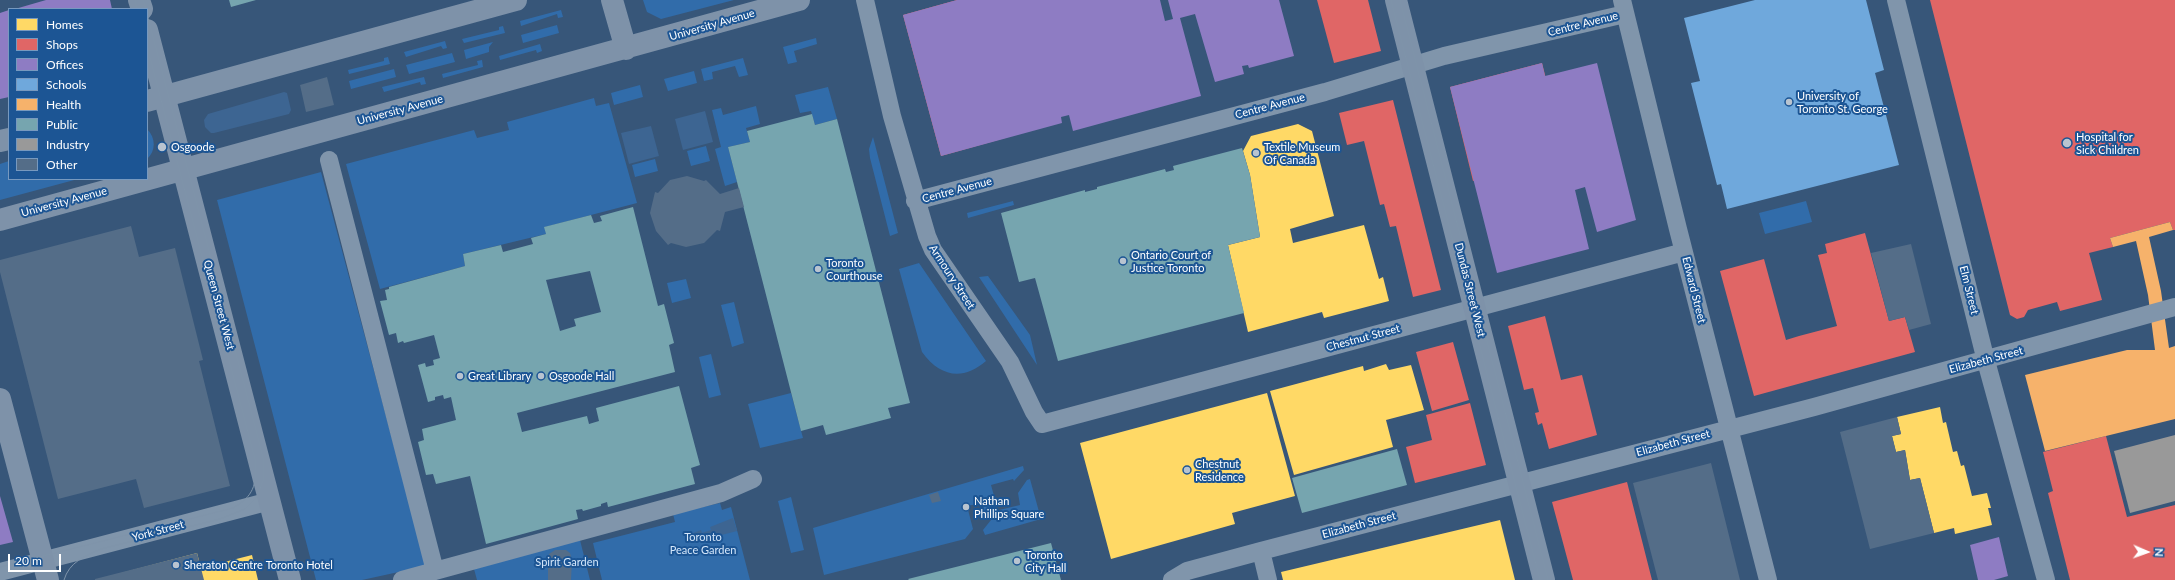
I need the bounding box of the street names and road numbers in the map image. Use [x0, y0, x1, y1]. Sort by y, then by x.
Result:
street label: University Avenue [668, 6, 756, 44]
street label: Centre Avenue [1547, 9, 1619, 39]
street label: Centre Avenue [1234, 90, 1306, 122]
street label: University Avenue [356, 92, 444, 128]
street label: Centre Avenue [921, 174, 993, 206]
street label: University Avenue [20, 184, 108, 220]
street label: Dundas Street West [1452, 241, 1488, 339]
street label: Armoury Street [926, 242, 978, 312]
street label: Edward Street [1679, 255, 1709, 325]
street label: Queen Street West [201, 259, 237, 351]
street label: Elm Street [1957, 264, 1981, 316]
street label: Chestnut Street [1325, 322, 1401, 354]
street label: Elizabeth Street [1948, 344, 2024, 376]
street label: Elizabeth Street [1635, 427, 1711, 459]
street label: Elizabeth Street [1321, 509, 1397, 541]
street label: York Street [131, 518, 185, 544]

